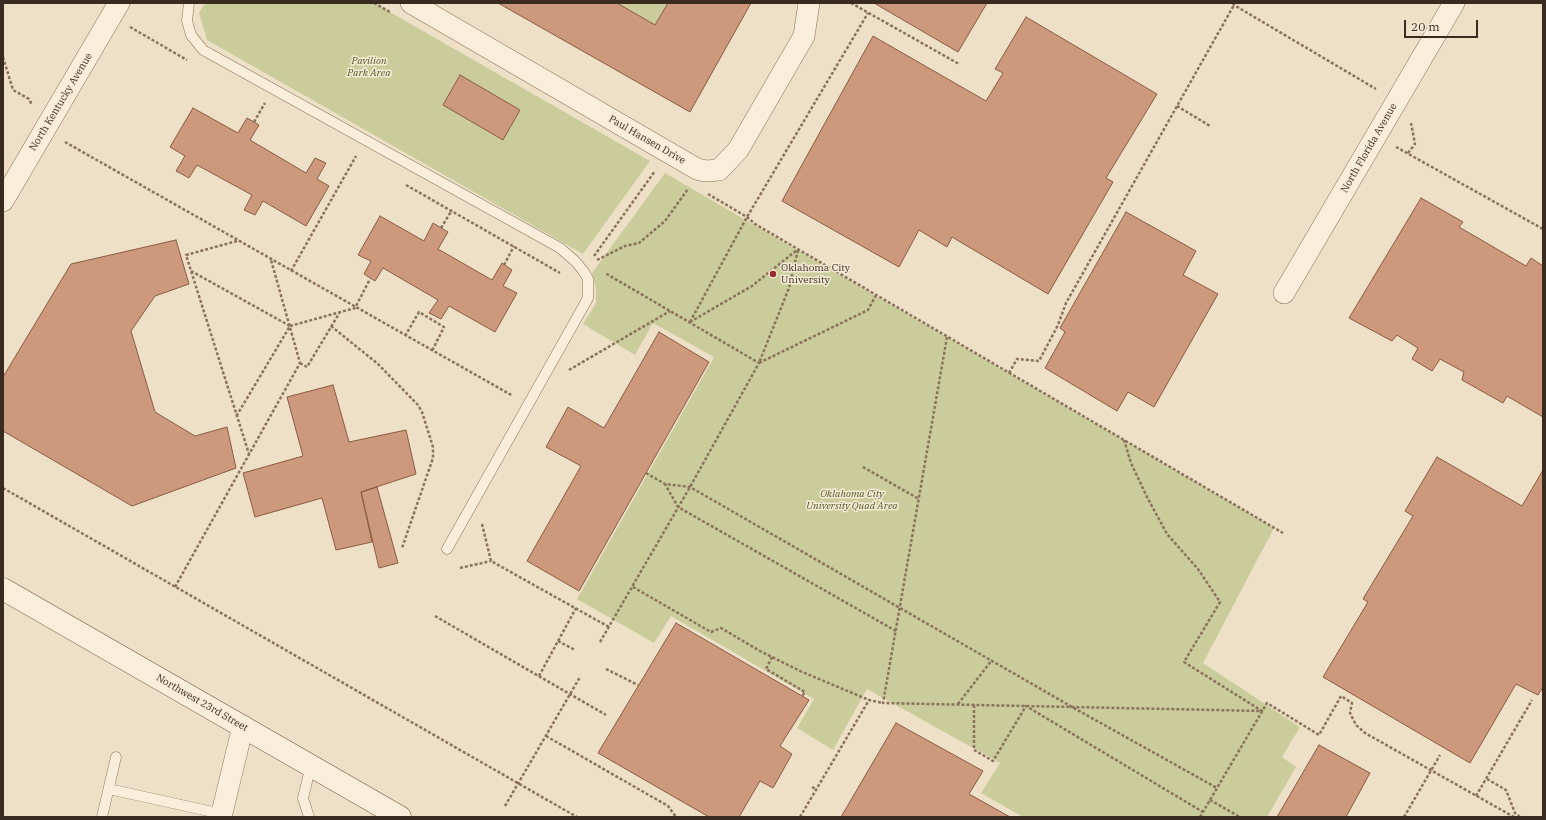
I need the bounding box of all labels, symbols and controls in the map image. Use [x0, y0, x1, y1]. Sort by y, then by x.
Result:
scale bar [1406, 12, 1480, 38]
text: 20 m [1411, 19, 1440, 34]
street label: North Kentucky Avenue [27, 51, 95, 153]
park label: Pavilion Park Area [347, 55, 391, 78]
street label: North Florida Avenue [1338, 101, 1400, 195]
street label: Paul Hansen Drive [606, 113, 688, 167]
place label: Oklahoma City University [781, 262, 850, 286]
marker: Oklahoma City University [768, 269, 778, 279]
park label: Oklahoma City University Quad Area [806, 488, 898, 512]
street label: Northwest 23rd Street [154, 672, 250, 734]

